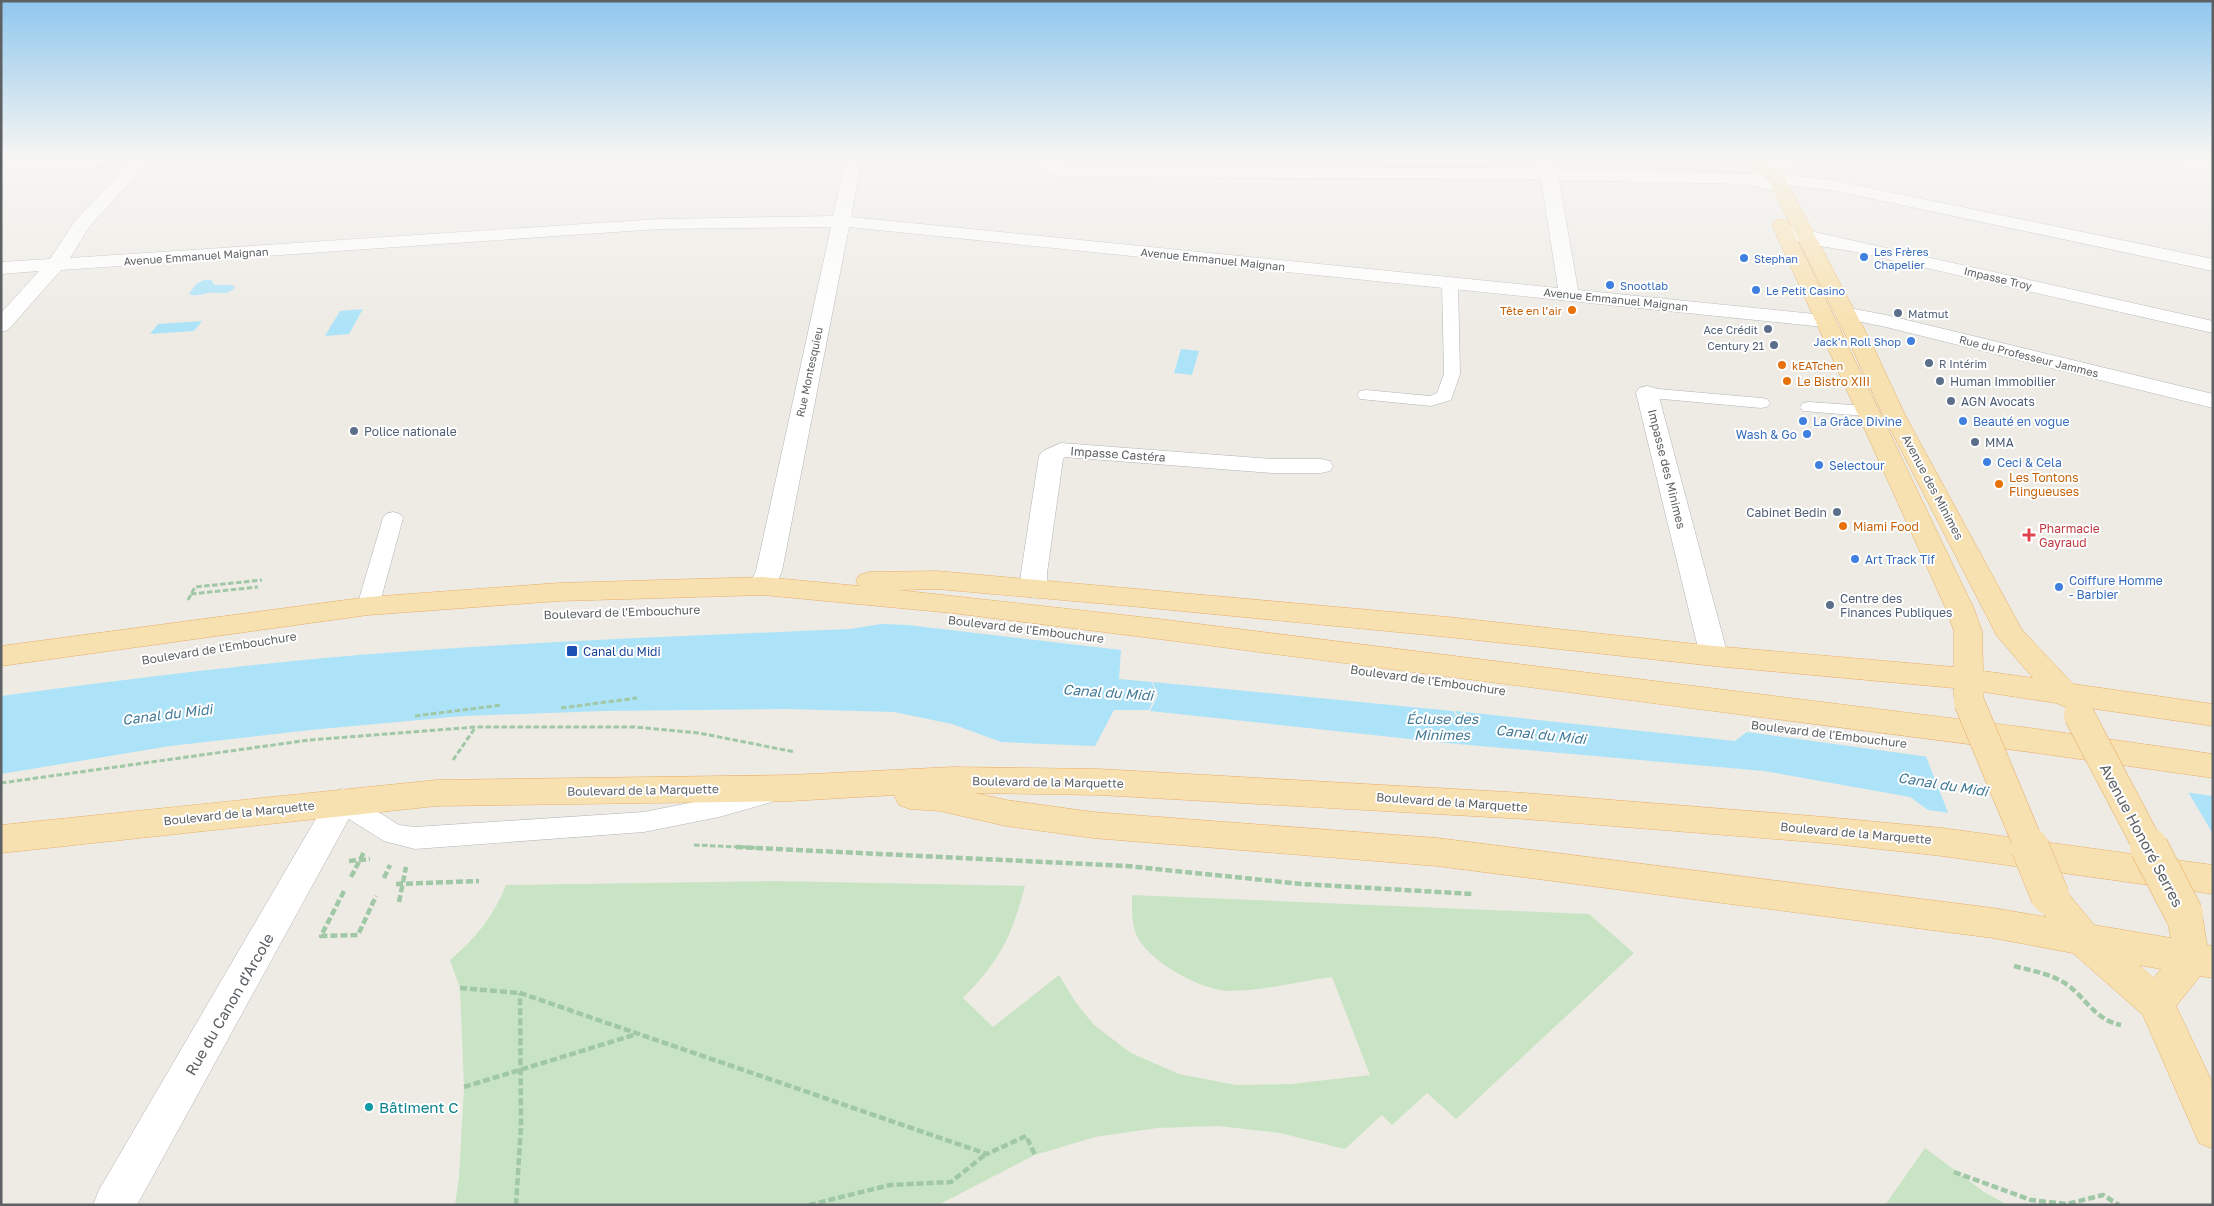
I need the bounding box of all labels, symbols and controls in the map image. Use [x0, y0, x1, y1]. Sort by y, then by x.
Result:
street label: Avenue Emmanuel Maignan [123, 244, 269, 268]
street label: Avenue Emmanuel Maignan [1140, 245, 1286, 273]
place label: Les Frères Chapelier [1874, 245, 1929, 271]
marker: Les Frères Chapelier [1858, 251, 1870, 263]
marker: Stephan [1738, 252, 1750, 264]
place label: Stephan [1754, 252, 1798, 265]
street label: Impasse Troy [1963, 264, 2033, 292]
marker: Snootlab [1604, 279, 1616, 291]
place label: Snootlab [1620, 279, 1668, 292]
marker: Le Petit Casino [1750, 284, 1762, 296]
place label: Le Petit Casino [1766, 284, 1846, 297]
street label: Avenue Emmanuel Maignan [1543, 285, 1689, 313]
place label: Tête en l’air [1500, 304, 1563, 317]
marker: Tête en l’air [1566, 304, 1578, 316]
marker: Matmut [1892, 307, 1904, 319]
place label: Matmut [1908, 307, 1949, 320]
place label: Ace Crédit [1703, 323, 1758, 336]
marker: Ace Crédit [1762, 323, 1774, 335]
street label: Rue Montesquieu [793, 326, 825, 418]
street label: Rue du Professeur Jammes [1958, 332, 2100, 380]
place label: Jack'n Roll Shop [1813, 335, 1901, 348]
marker: Jack'n Roll Shop [1905, 335, 1917, 347]
place label: Century 21 [1707, 339, 1764, 352]
marker: Century 21 [1768, 339, 1780, 351]
marker: R Intérim [1923, 357, 1935, 369]
place label: R Intérim [1939, 357, 1987, 370]
marker: kEATchen [1776, 359, 1788, 371]
place label: kEATchen [1792, 359, 1843, 372]
place label: Le Bistro XIII [1797, 374, 1870, 389]
place label: Human Immobilier [1950, 374, 2056, 389]
marker: Le Bistro XIII [1781, 375, 1793, 387]
marker: Human Immobilier [1934, 375, 1946, 387]
place label: AGN Avocats [1961, 394, 2035, 409]
marker: AGN Avocats [1945, 395, 1957, 407]
street label: Impasse des Minimes [1645, 408, 1689, 530]
place label: La Grâce Divine [1813, 414, 1902, 429]
place label: Beauté en vogue [1973, 414, 2069, 429]
marker: La Grâce Divine [1797, 415, 1809, 427]
marker: Beauté en vogue [1957, 415, 1969, 427]
place label: Police nationale [364, 424, 457, 439]
marker: Police nationale [348, 425, 360, 437]
place label: Wash & Go [1736, 427, 1797, 442]
marker: Wash & Go [1801, 428, 1813, 440]
street label: Avenue des Minimes [1899, 432, 1967, 542]
place label: MMA [1985, 435, 2014, 450]
marker: MMA [1969, 436, 1981, 448]
street label: Impasse Castéra [1070, 443, 1166, 465]
place label: Ceci & Cela [1997, 455, 2062, 470]
marker: Ceci & Cela [1981, 456, 1993, 468]
place label: Selectour [1829, 458, 1885, 473]
marker: Selectour [1813, 459, 1825, 471]
place label: Les Tontons Flingueuses [2009, 470, 2079, 499]
marker: Les Tontons Flingueuses [1993, 478, 2005, 490]
place label: Cabinet Bedin [1746, 505, 1827, 520]
marker: Cabinet Bedin [1831, 506, 1843, 518]
place label: Miami Food [1853, 519, 1919, 534]
marker: Miami Food [1837, 520, 1849, 532]
place label: Pharmacie Gayraud [2039, 521, 2100, 550]
marker: Pharmacie Gayraud [2023, 529, 2035, 541]
place label: Art Track Tif [1865, 552, 1935, 567]
marker: Art Track Tif [1849, 553, 1861, 565]
place label: Coiffure Homme - Barbier [2069, 573, 2163, 602]
marker: Coiffure Homme - Barbier [2053, 581, 2065, 593]
place label: Centre des Finances Publiques [1840, 591, 1952, 620]
marker: Centre des Finances Publiques [1824, 599, 1836, 611]
street label: Boulevard de l'Embouchure [543, 602, 701, 622]
street label: Boulevard de l'Embouchure [947, 612, 1105, 646]
street label: Boulevard de l'Embouchure [140, 628, 298, 668]
marker: Canal du Midi [565, 644, 579, 658]
place label: Canal du Midi [583, 644, 661, 659]
street label: Boulevard de l'Embouchure [1349, 662, 1507, 698]
water label: Canal du Midi [1062, 680, 1156, 704]
water label: Canal du Midi [121, 700, 215, 728]
water label: Écluse des Minimes [1406, 710, 1479, 743]
street label: Boulevard de l'Embouchure [1750, 717, 1908, 751]
water label: Canal du Midi [1495, 721, 1589, 747]
street label: Avenue Honoré Serres [2096, 760, 2188, 910]
water label: Canal du Midi [1897, 769, 1991, 800]
street label: Boulevard de la Marquette [972, 773, 1124, 791]
street label: Boulevard de la Marquette [567, 781, 719, 799]
street label: Boulevard de la Marquette [1376, 789, 1528, 815]
street label: Boulevard de la Marquette [163, 798, 315, 828]
street label: Boulevard de la Marquette [1780, 819, 1932, 847]
street label: Rue du Canon d'Arcole [181, 930, 277, 1078]
place label: Bâtiment C [379, 1098, 458, 1116]
marker: Bâtiment C [363, 1101, 375, 1113]

